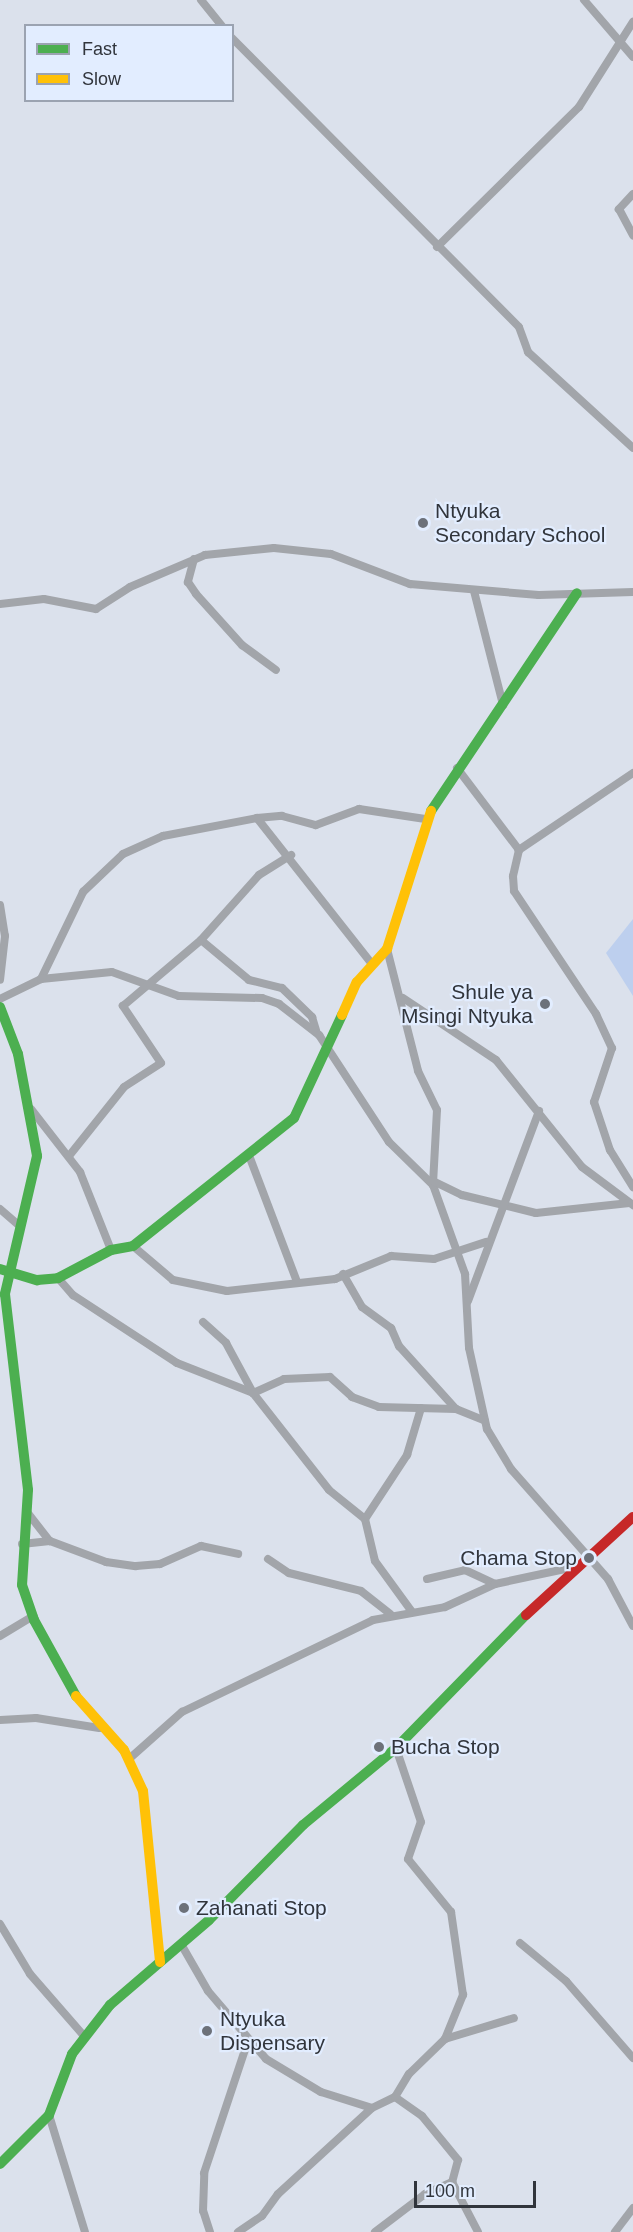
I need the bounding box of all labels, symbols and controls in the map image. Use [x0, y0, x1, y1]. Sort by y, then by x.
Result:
legend [24, 24, 234, 102]
text: Fast [82, 39, 117, 59]
text: Slow [82, 69, 121, 89]
place label: Ntyuka Secondary School [435, 498, 605, 548]
marker: Ntyuka Secondary School [416, 516, 430, 530]
place label: Shule ya Msingi Ntyuka [401, 979, 533, 1029]
marker: Shule ya Msingi Ntyuka [538, 997, 552, 1011]
place label: Chama Stop [460, 1545, 577, 1571]
marker: Chama Stop [582, 1551, 596, 1565]
place label: Bucha Stop [391, 1734, 500, 1760]
marker: Bucha Stop [372, 1740, 386, 1754]
place label: Zahanati Stop [196, 1895, 327, 1921]
marker: Zahanati Stop [177, 1901, 191, 1915]
place label: Ntyuka Dispensary [220, 2006, 325, 2056]
marker: Ntyuka Dispensary [198, 2022, 216, 2040]
scale bar [417, 2169, 538, 2207]
text: 100 m [425, 2181, 475, 2201]

